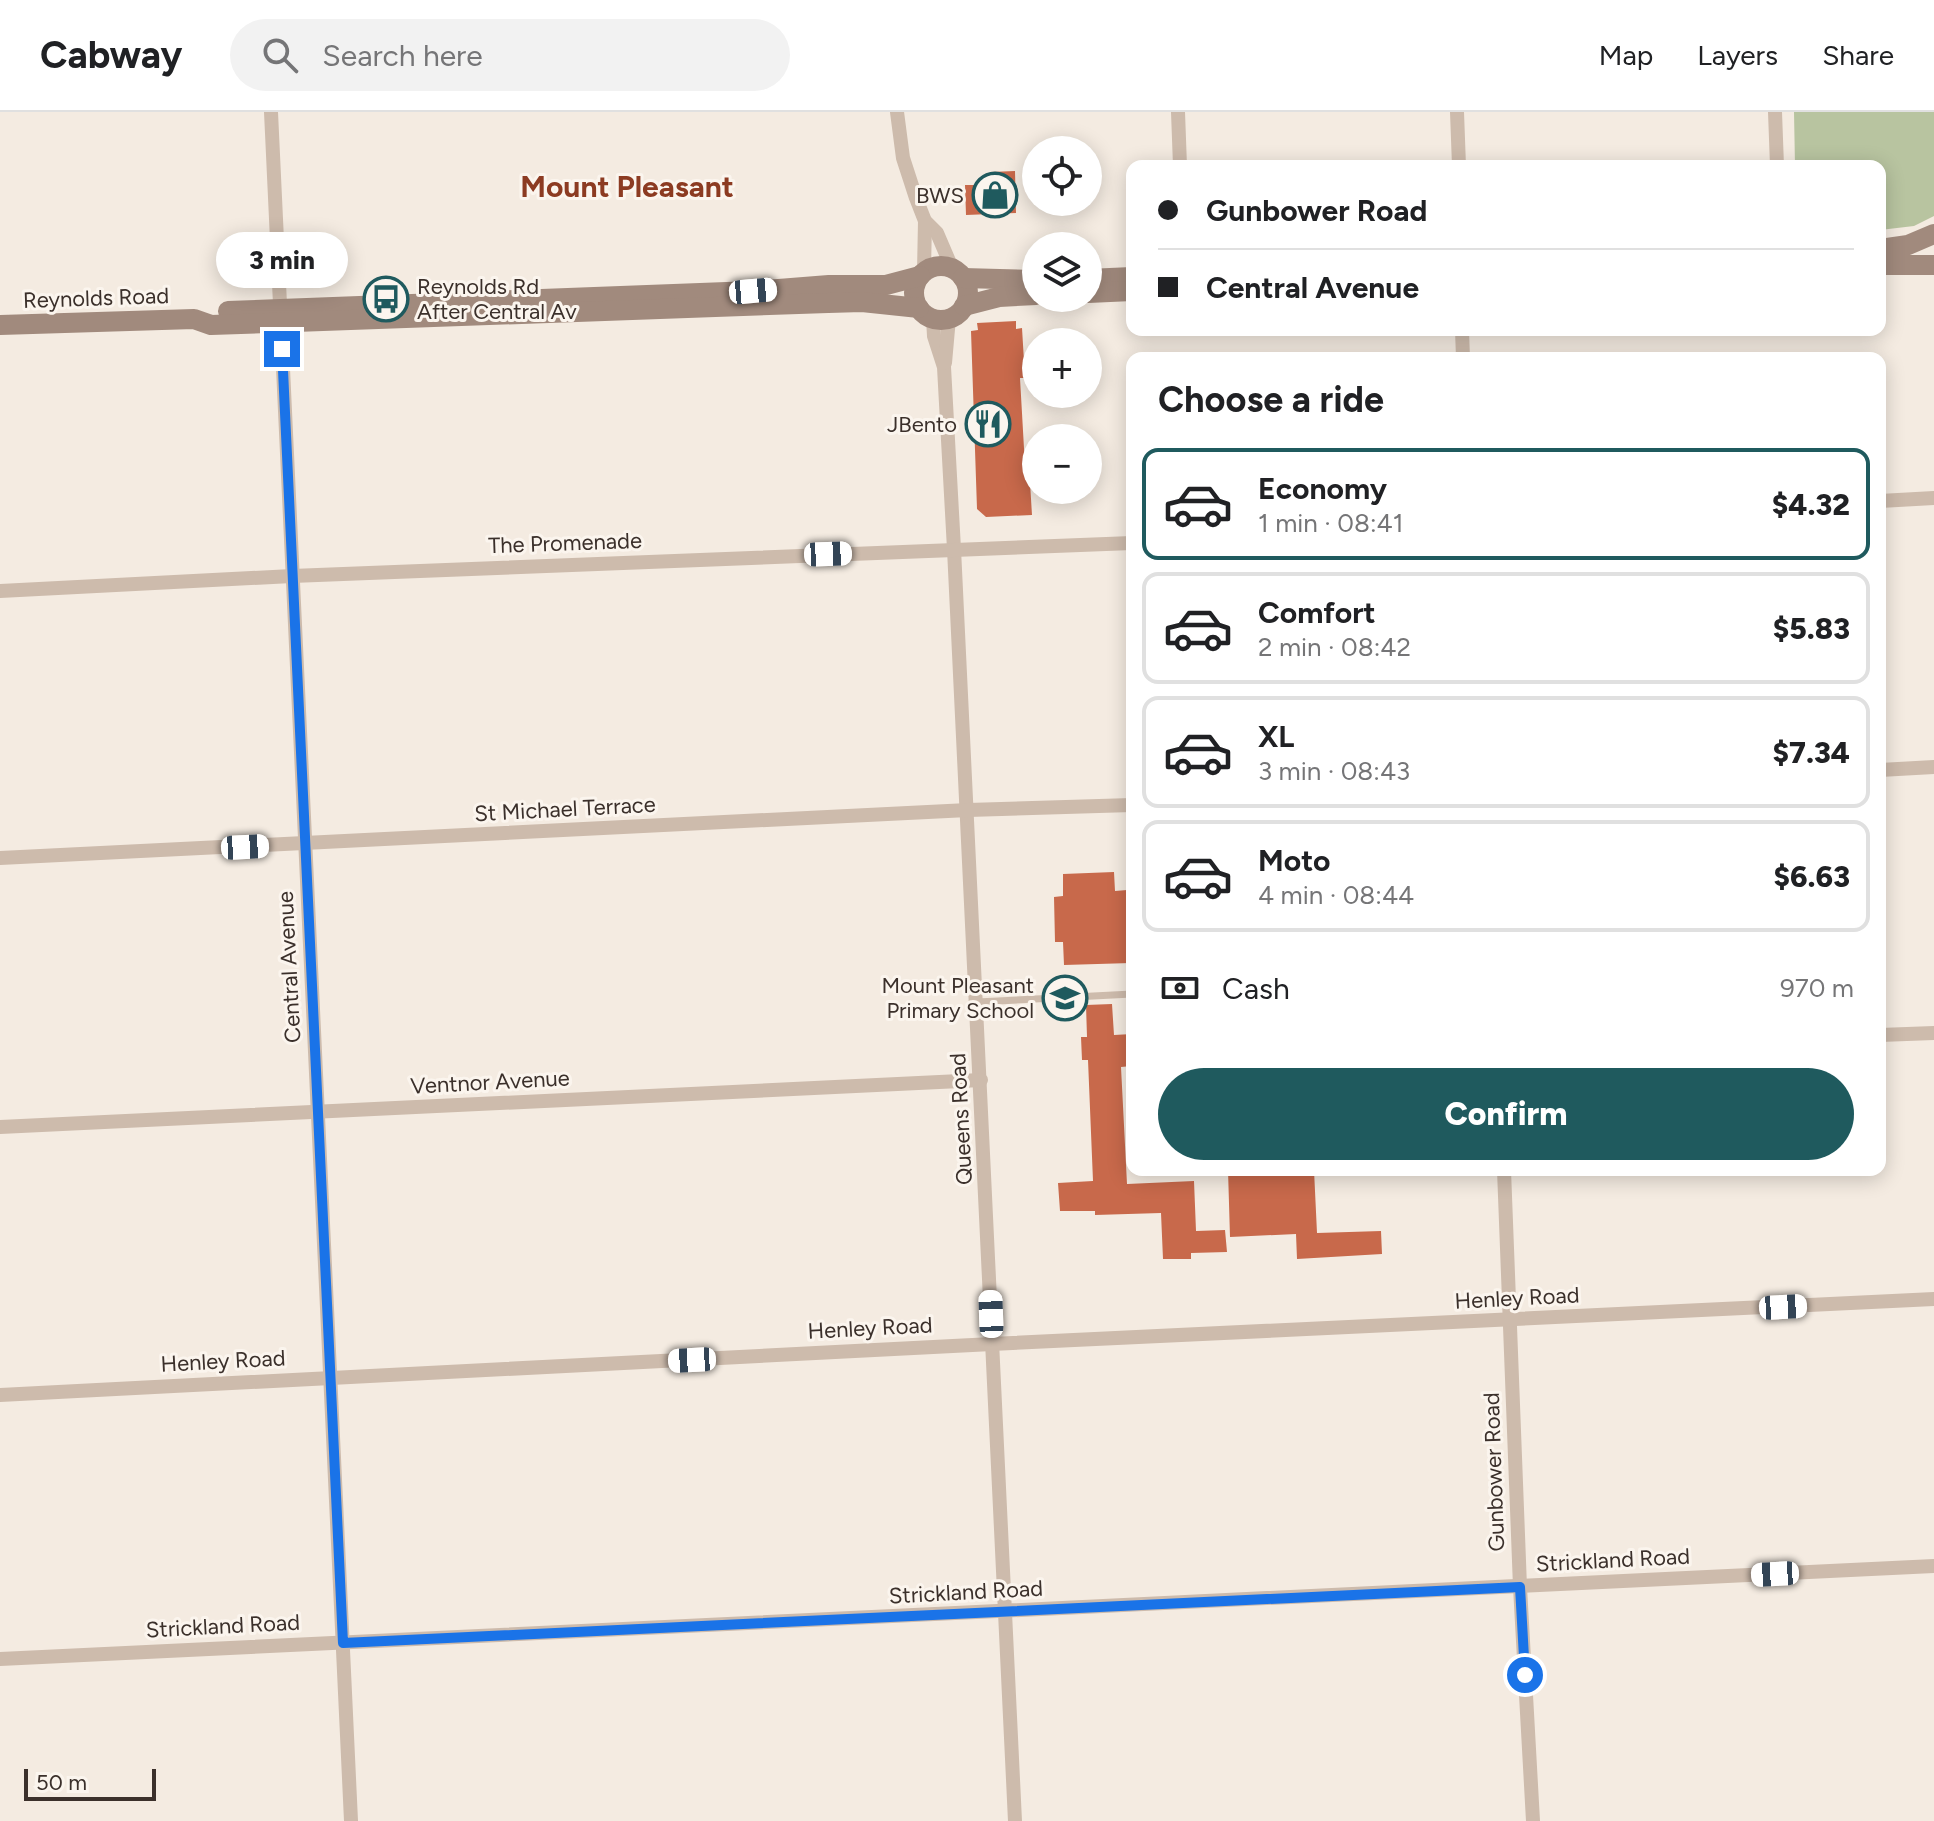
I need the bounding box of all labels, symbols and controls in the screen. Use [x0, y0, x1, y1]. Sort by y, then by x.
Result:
search box [230, 19, 790, 91]
text: Cabway [40, 32, 182, 78]
icon: search [258, 33, 302, 77]
text: Search here [322, 37, 483, 74]
text: Map [1599, 38, 1653, 72]
text: Layers [1697, 38, 1778, 72]
text: Share [1822, 38, 1894, 72]
map controls [1022, 136, 1102, 504]
button: locate [1022, 136, 1102, 216]
district label: Mount Pleasant [520, 168, 734, 205]
shop icon: BWS [971, 171, 1019, 219]
place label: BWS [916, 182, 964, 209]
text: Gunbower Road [1206, 192, 1427, 229]
button: layers [1022, 232, 1102, 312]
callout: 3 min [216, 233, 348, 289]
text: 3 min [249, 244, 315, 276]
text: Central Avenue [1206, 269, 1419, 306]
place label: Reynolds Rd After Central Av [417, 273, 577, 325]
bus stop icon: Reynolds Rd After Central Av [362, 275, 410, 323]
car [728, 277, 778, 305]
street label: Reynolds Road [22, 282, 170, 314]
button: + [1022, 328, 1102, 408]
route end [264, 331, 300, 367]
text: Choose a ride [1158, 378, 1384, 421]
restaurant icon: JBento [964, 400, 1012, 448]
place label: JBento [887, 411, 957, 438]
button: − [1022, 424, 1102, 504]
icon: car [1162, 468, 1234, 540]
text: Economy [1258, 470, 1387, 507]
text: $4.32 [1772, 486, 1850, 523]
text: 1 min · 08:41 [1258, 507, 1403, 539]
street label: The Promenade [488, 527, 642, 559]
car [804, 541, 852, 567]
icon: car [1162, 592, 1234, 664]
text: Comfort [1258, 594, 1376, 631]
text: $5.83 [1773, 610, 1850, 647]
text: 2 min · 08:42 [1258, 631, 1411, 663]
icon: car [1162, 716, 1234, 788]
text: XL [1258, 718, 1294, 755]
text: $7.34 [1773, 734, 1850, 771]
text: 3 min · 08:43 [1258, 755, 1410, 787]
street label: St Michael Terrace [474, 791, 656, 827]
car [220, 834, 270, 860]
icon: car [1162, 840, 1234, 912]
text: Moto [1258, 842, 1330, 879]
text: $6.63 [1774, 858, 1850, 895]
text: 4 min · 08:44 [1258, 879, 1414, 911]
street label: Central Avenue [272, 890, 306, 1044]
icon: cash [1158, 966, 1202, 1010]
text: Cash [1222, 970, 1290, 1007]
place label: Mount Pleasant Primary School [881, 972, 1034, 1024]
text: 970 m [1780, 972, 1854, 1004]
school or university icon: Mount Pleasant Primary School [1041, 974, 1089, 1022]
street label: Queens Road [944, 1052, 978, 1186]
street label: Ventnor Avenue [410, 1064, 570, 1100]
button: Confirm [1158, 1068, 1854, 1160]
street label: Henley Road [1454, 1281, 1580, 1315]
car [978, 1290, 1004, 1338]
car [1758, 1294, 1808, 1320]
street label: Henley Road [807, 1311, 933, 1345]
street label: Henley Road [160, 1344, 286, 1378]
car [667, 1347, 717, 1373]
street label: Gunbower Road [1478, 1392, 1510, 1552]
street label: Strickland Road [1535, 1542, 1691, 1578]
car [1750, 1561, 1800, 1587]
street label: Strickland Road [888, 1574, 1044, 1610]
street label: Strickland Road [145, 1608, 301, 1644]
route start [1507, 1657, 1543, 1693]
scale bar [24, 1765, 156, 1801]
text: 50 m [36, 1769, 87, 1796]

